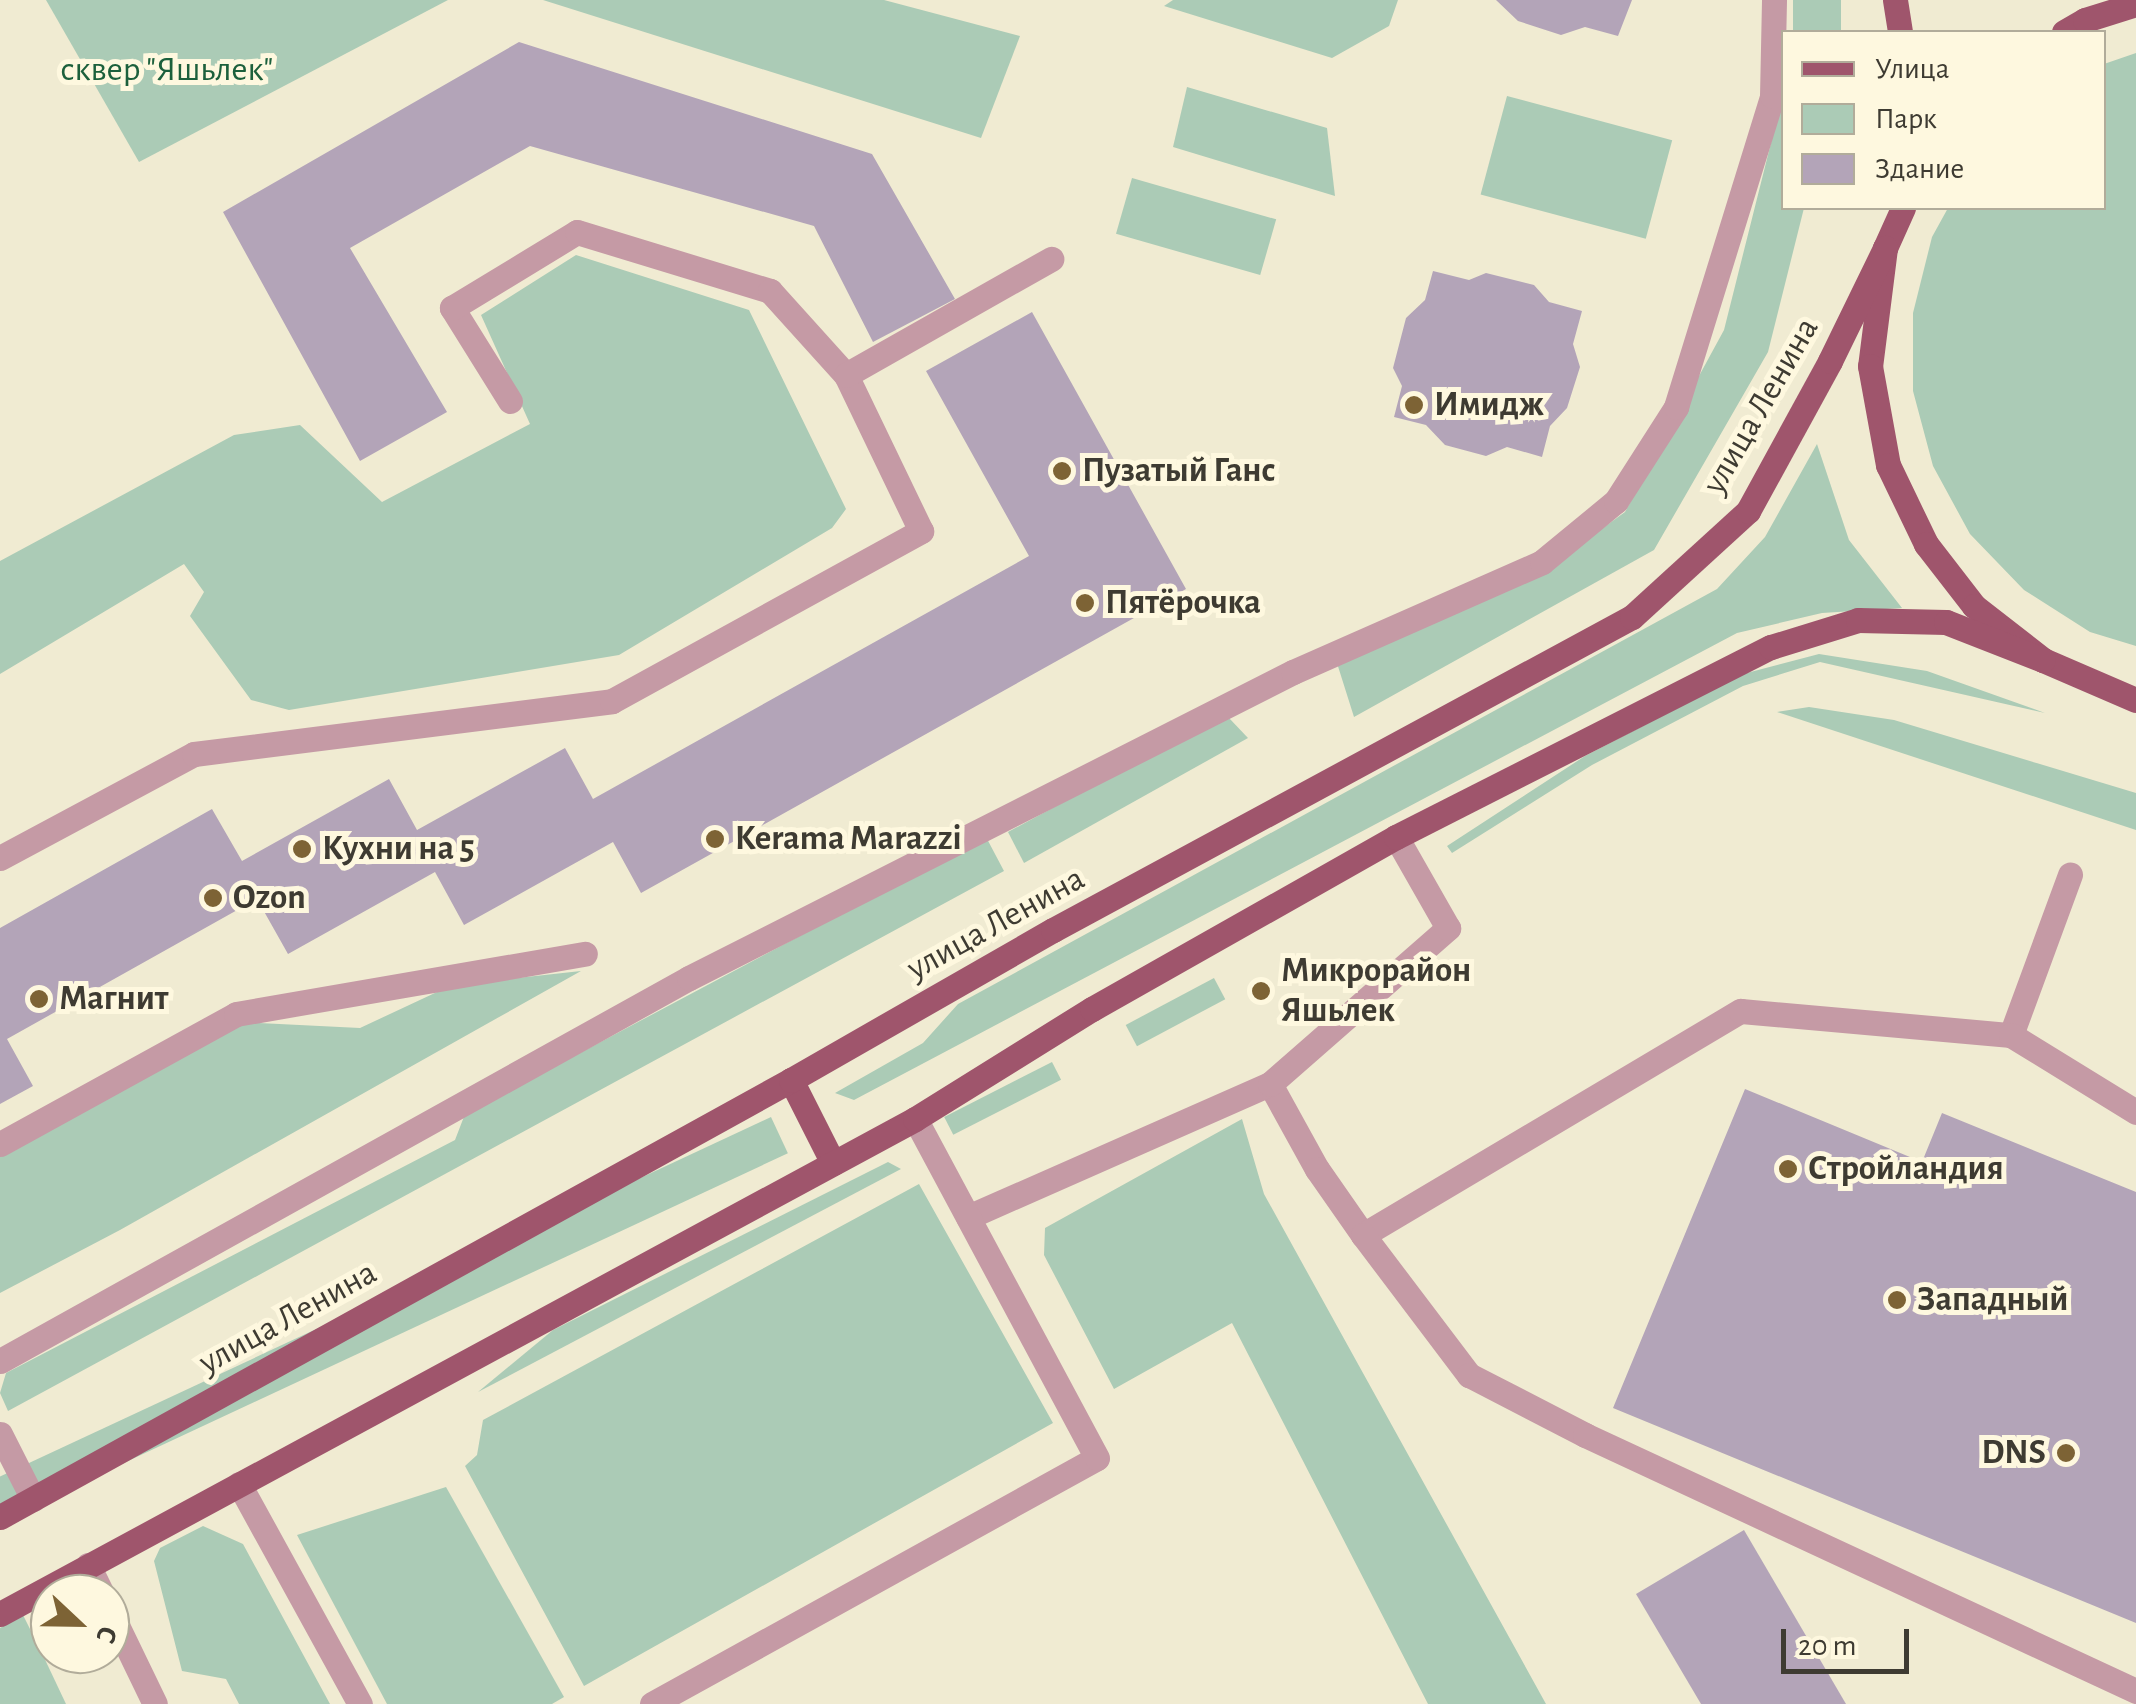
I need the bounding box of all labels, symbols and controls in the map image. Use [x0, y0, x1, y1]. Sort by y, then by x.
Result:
legend [1781, 30, 2106, 210]
park label: сквер "Яшьлек" [61, 49, 273, 91]
text: Улица [1875, 54, 1950, 84]
text: Парк [1875, 104, 1937, 134]
text: Здание [1875, 154, 1964, 184]
street label: улица Ленина [1694, 310, 1828, 502]
place label: Имидж [1434, 384, 1544, 426]
marker: Имидж [1403, 394, 1425, 416]
place label: Пузатый Ганс [1082, 450, 1276, 492]
marker: Пузатый Ганс [1051, 460, 1073, 482]
place label: Пятёрочка [1105, 582, 1261, 624]
marker: Пятёрочка [1074, 592, 1096, 614]
place label: Kerama Marazzi [735, 818, 962, 860]
place label: Кухни на 5 [322, 828, 475, 870]
marker: Kerama Marazzi [704, 828, 726, 850]
marker: Кухни на 5 [291, 838, 313, 860]
street label: улица Ленина [900, 858, 1092, 990]
place label: Ozon [233, 877, 306, 919]
marker: Ozon [202, 887, 224, 909]
place label: Микрорайон Яшьлек [1281, 950, 1471, 1032]
place label: Магнит [59, 978, 168, 1020]
marker: Микрорайон Яшьлек [1250, 980, 1272, 1002]
marker: Магнит [28, 988, 50, 1010]
place label: Стройландия [1808, 1148, 2004, 1190]
marker: Стройландия [1777, 1158, 1799, 1180]
street label: улица Ленина [192, 1252, 384, 1384]
place label: Западный [1917, 1279, 2069, 1321]
marker: Западный [1886, 1289, 1908, 1311]
place label: DNS [1981, 1432, 2046, 1474]
marker: DNS [2055, 1442, 2077, 1464]
north arrow [30, 1574, 130, 1674]
scale bar [1786, 1609, 1914, 1671]
text: С [90, 1622, 122, 1647]
text: 20 m [1798, 1631, 1856, 1661]

